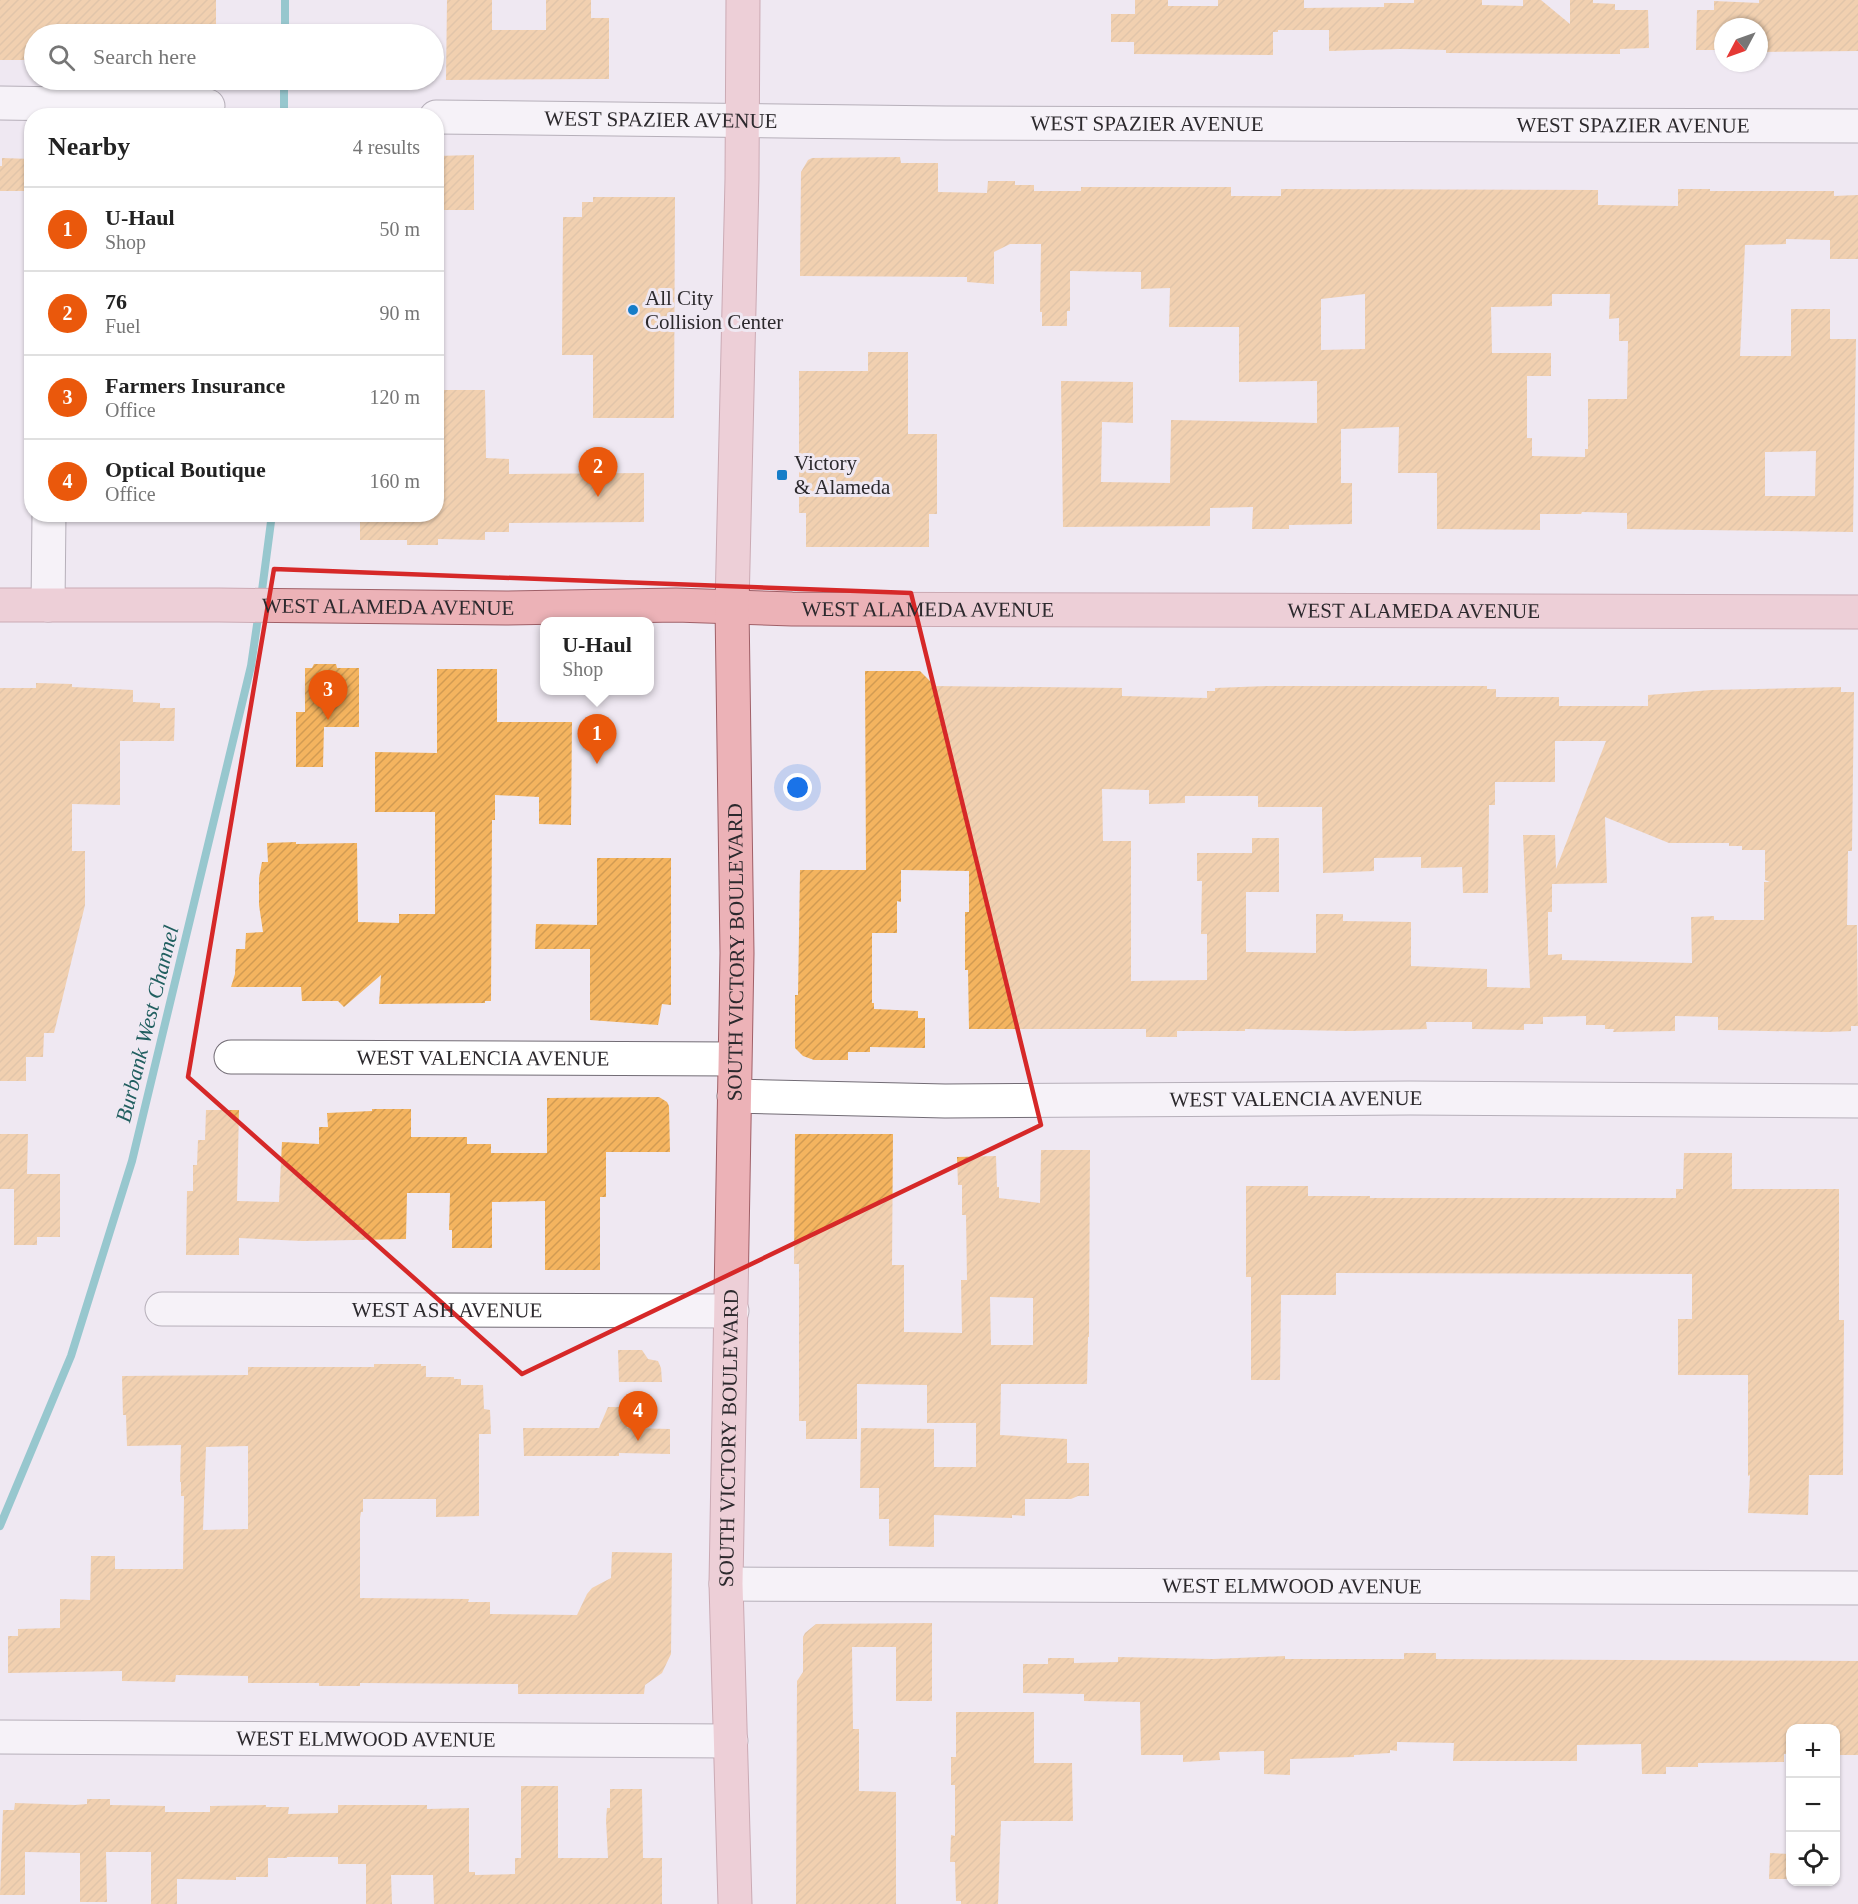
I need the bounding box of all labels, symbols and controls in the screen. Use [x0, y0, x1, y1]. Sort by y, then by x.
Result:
north arrow [1714, 18, 1768, 72]
search box [24, 24, 444, 90]
icon: search [45, 41, 78, 74]
text: Search here [93, 44, 196, 69]
street label: WEST SPAZIER AVENUE [544, 106, 778, 133]
street label: WEST SPAZIER AVENUE [1030, 111, 1264, 136]
street label: WEST SPAZIER AVENUE [1516, 113, 1750, 138]
text: Nearby [48, 132, 130, 161]
text: 4 results [353, 136, 420, 158]
text: U-Haul [105, 205, 175, 230]
text: 1 [63, 218, 73, 240]
text: 50 m [379, 218, 420, 240]
text: Shop [105, 231, 146, 253]
place label: All City Collision Center [645, 286, 783, 334]
text: 76 [105, 289, 127, 314]
text: 2 [63, 302, 73, 324]
text: 90 m [379, 302, 420, 324]
marker: All City Collision Center [626, 303, 640, 317]
text: Fuel [105, 315, 141, 337]
text: Farmers Insurance [105, 373, 285, 398]
text: 3 [63, 386, 73, 408]
text: 120 m [369, 386, 420, 408]
text: Office [105, 399, 156, 421]
pin: 2 [578, 448, 618, 497]
place label: Victory & Alameda [794, 451, 891, 499]
text: Optical Boutique [105, 457, 266, 482]
marker: Victory & Alameda [775, 468, 789, 482]
text: 4 [63, 470, 73, 492]
text: 160 m [369, 470, 420, 492]
text: Office [105, 483, 156, 505]
street label: WEST ALAMEDA AVENUE [262, 593, 514, 620]
street label: WEST ALAMEDA AVENUE [802, 597, 1054, 622]
street label: WEST ALAMEDA AVENUE [1288, 598, 1540, 623]
popup [540, 617, 654, 695]
text: U-Haul [562, 632, 632, 657]
text: Shop [562, 658, 603, 680]
pin: 3 [308, 670, 348, 720]
pin: 1 [578, 714, 616, 764]
your location [783, 773, 812, 802]
street label: SOUTH VICTORY BOULEVARD [722, 803, 749, 1101]
water label: Burbank West Channel [110, 923, 184, 1125]
street label: WEST VALENCIA AVENUE [356, 1045, 609, 1071]
street label: WEST VALENCIA AVENUE [1169, 1086, 1422, 1112]
street label: SOUTH VICTORY BOULEVARD [714, 1289, 743, 1587]
street label: WEST ASH AVENUE [352, 1298, 542, 1322]
pin: 4 [618, 1392, 658, 1441]
street label: WEST ELMWOOD AVENUE [1162, 1574, 1422, 1598]
map controls [1786, 1724, 1840, 1886]
button: + [1786, 1724, 1840, 1778]
street label: WEST ELMWOOD AVENUE [236, 1726, 496, 1752]
button: − [1786, 1778, 1840, 1832]
button: locate [1786, 1832, 1840, 1886]

